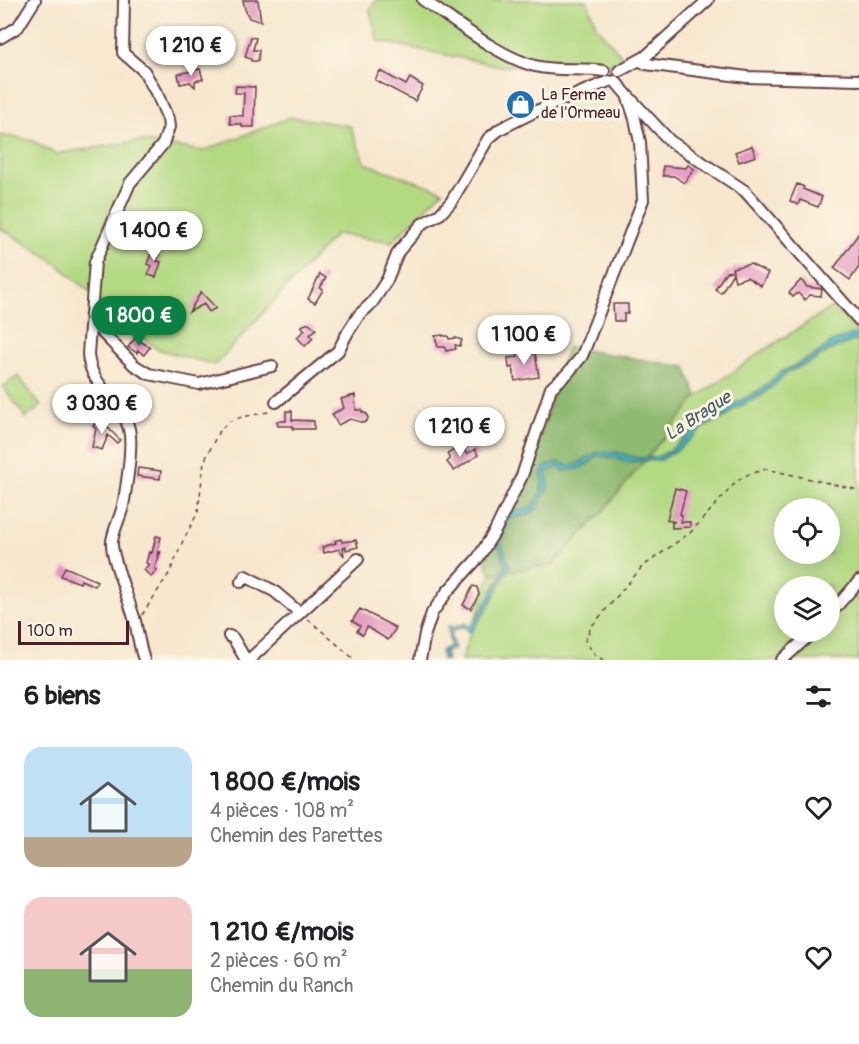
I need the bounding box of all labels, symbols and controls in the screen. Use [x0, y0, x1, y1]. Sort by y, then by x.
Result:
pin: 1 210 € [136, 26, 246, 77]
text: 1 210 € [160, 33, 222, 58]
place label: La Ferme de l'Ormeau [541, 85, 620, 123]
shop icon: La Ferme de l'Ormeau [504, 88, 536, 120]
pin: 1 400 € [99, 211, 209, 262]
text: 1 400 € [120, 218, 188, 243]
pin: 1 800 € [84, 296, 194, 347]
text: 1 800 € [105, 303, 173, 328]
pin: 1 100 € [469, 315, 579, 366]
text: 1 100 € [492, 322, 556, 347]
pin: 3 030 € [47, 384, 157, 435]
water label: La Brague [661, 385, 737, 446]
text: 3 030 € [66, 391, 138, 416]
pin: 1 210 € [405, 407, 515, 458]
text: 1 210 € [429, 414, 491, 439]
map controls [774, 498, 840, 642]
button: locate [774, 498, 840, 564]
button: layers [774, 576, 840, 642]
scale bar [18, 618, 129, 646]
text: 100 m [27, 621, 73, 641]
text: 6 biens [24, 680, 100, 712]
icon: filters [802, 680, 835, 713]
text: 1 800 €/mois [210, 766, 360, 798]
icon: home [72, 771, 144, 843]
icon: heart [802, 791, 835, 824]
text: 4 pièces · 108 m² [210, 798, 354, 823]
text: Chemin des Parettes [210, 823, 382, 848]
text: 1 210 €/mois [210, 916, 354, 948]
icon: home [72, 921, 144, 993]
icon: heart [802, 941, 835, 974]
text: 2 pièces · 60 m² [210, 948, 348, 973]
text: Chemin du Ranch [210, 973, 354, 998]

